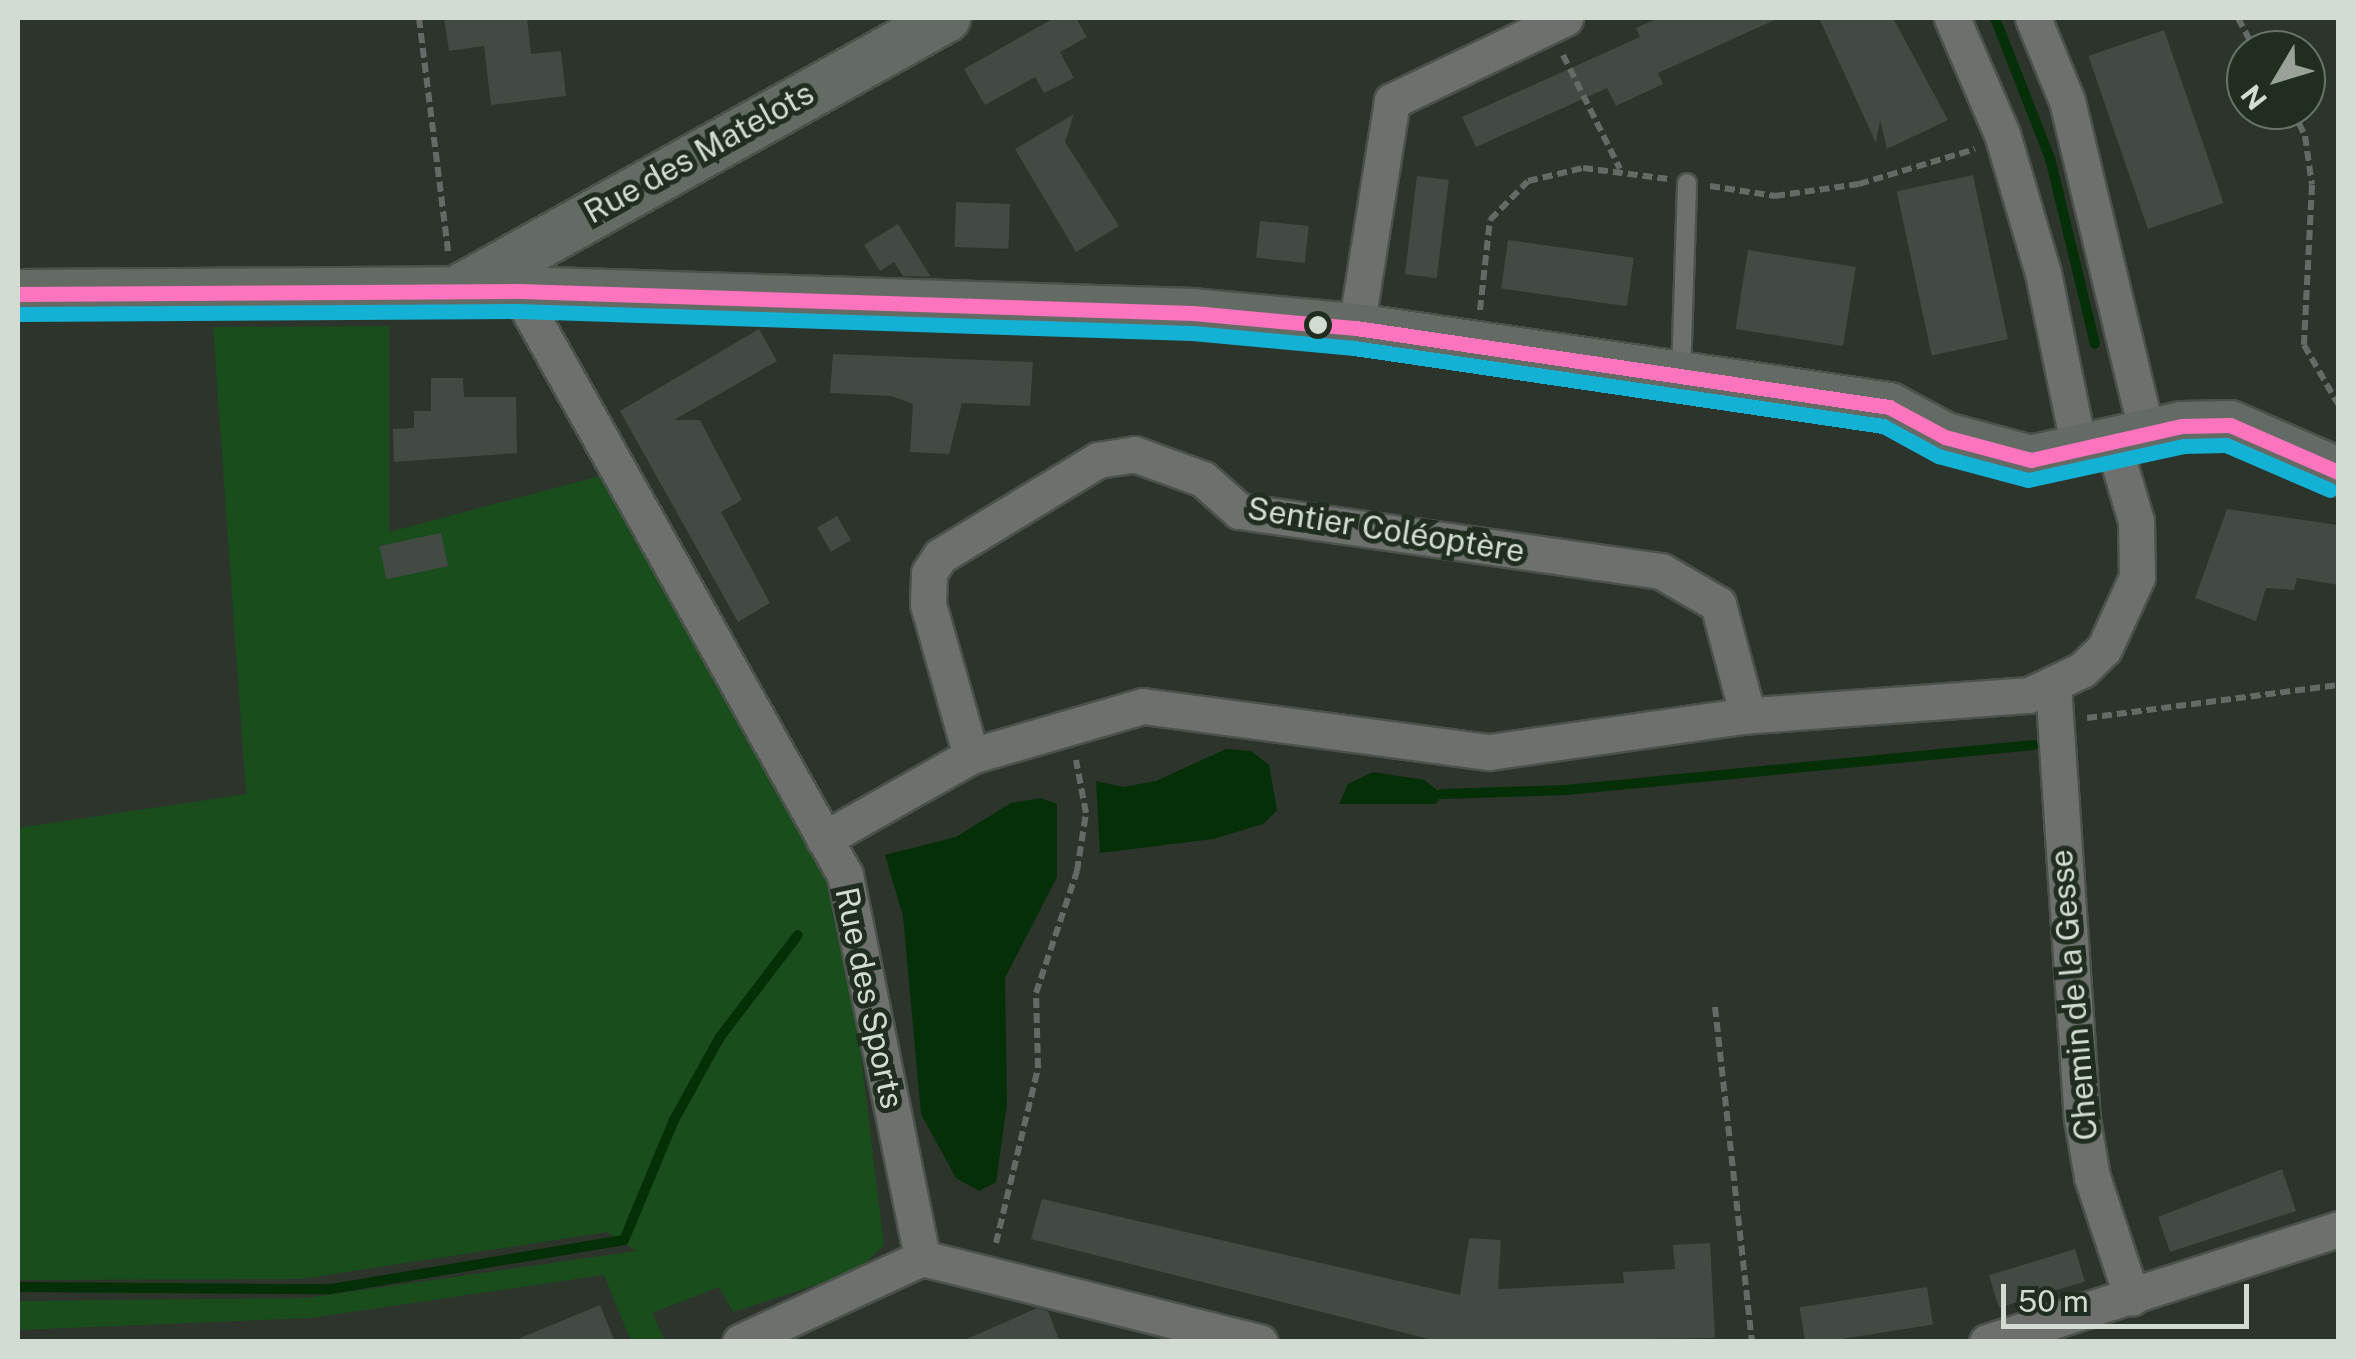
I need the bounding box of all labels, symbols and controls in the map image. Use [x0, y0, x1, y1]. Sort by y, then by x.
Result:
north arrow [2226, 30, 2326, 130]
street label: Rue des Matelots [577, 74, 821, 232]
text: N [2234, 79, 2273, 116]
unlabelled marker [1308, 315, 1328, 335]
street label: Sentier Coléoptère [1245, 489, 1527, 571]
street label: Chemin de la Gesse [2042, 848, 2106, 1142]
street label: Rue des Sports [827, 883, 911, 1113]
scale bar [2006, 1264, 2254, 1326]
text: 50 m [2018, 1283, 2089, 1319]

